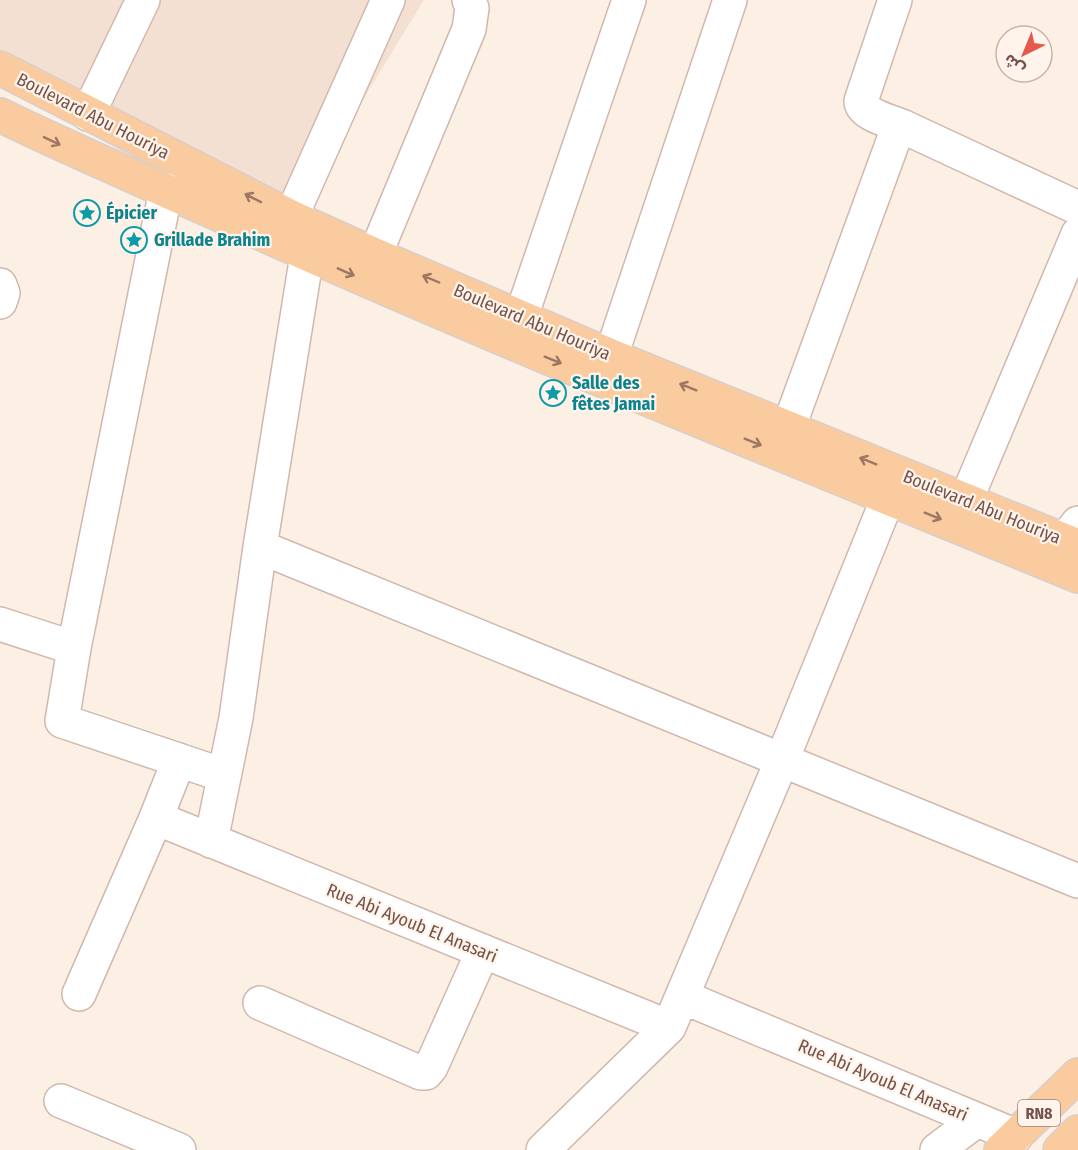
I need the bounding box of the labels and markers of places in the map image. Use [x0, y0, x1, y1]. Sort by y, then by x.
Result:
place icon: Épicier [72, 198, 102, 228]
place label: Épicier [106, 201, 157, 224]
place icon: Grillade Brahim [119, 225, 149, 255]
place label: Grillade Brahim [154, 229, 270, 251]
place label: Salle des fêtes Jamai [572, 372, 655, 415]
place icon: Salle des fêtes Jamai [538, 378, 568, 408]

